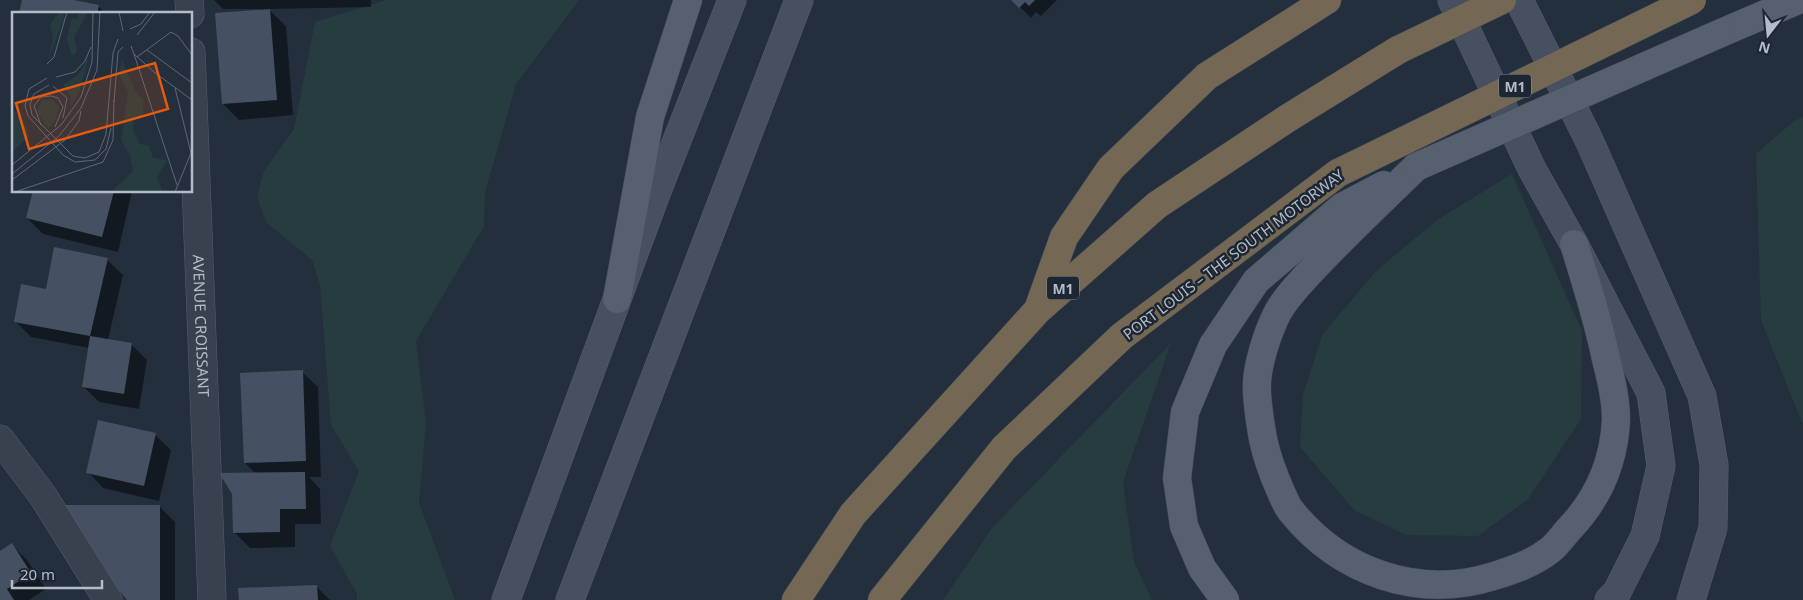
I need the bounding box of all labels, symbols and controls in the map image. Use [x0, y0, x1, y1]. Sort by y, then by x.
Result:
north arrow [1743, 10, 1793, 60]
inset map [12, 12, 192, 192]
text: N [1756, 37, 1772, 59]
road number: M1 [1499, 74, 1531, 98]
street label: PORT LOUIS – THE SOUTH MOTORWAY [1118, 164, 1348, 344]
street label: AVENUE CROISSANT [189, 254, 214, 398]
road number: M1 [1047, 276, 1079, 300]
scale bar [12, 558, 102, 590]
text: 20 m [20, 564, 55, 584]

